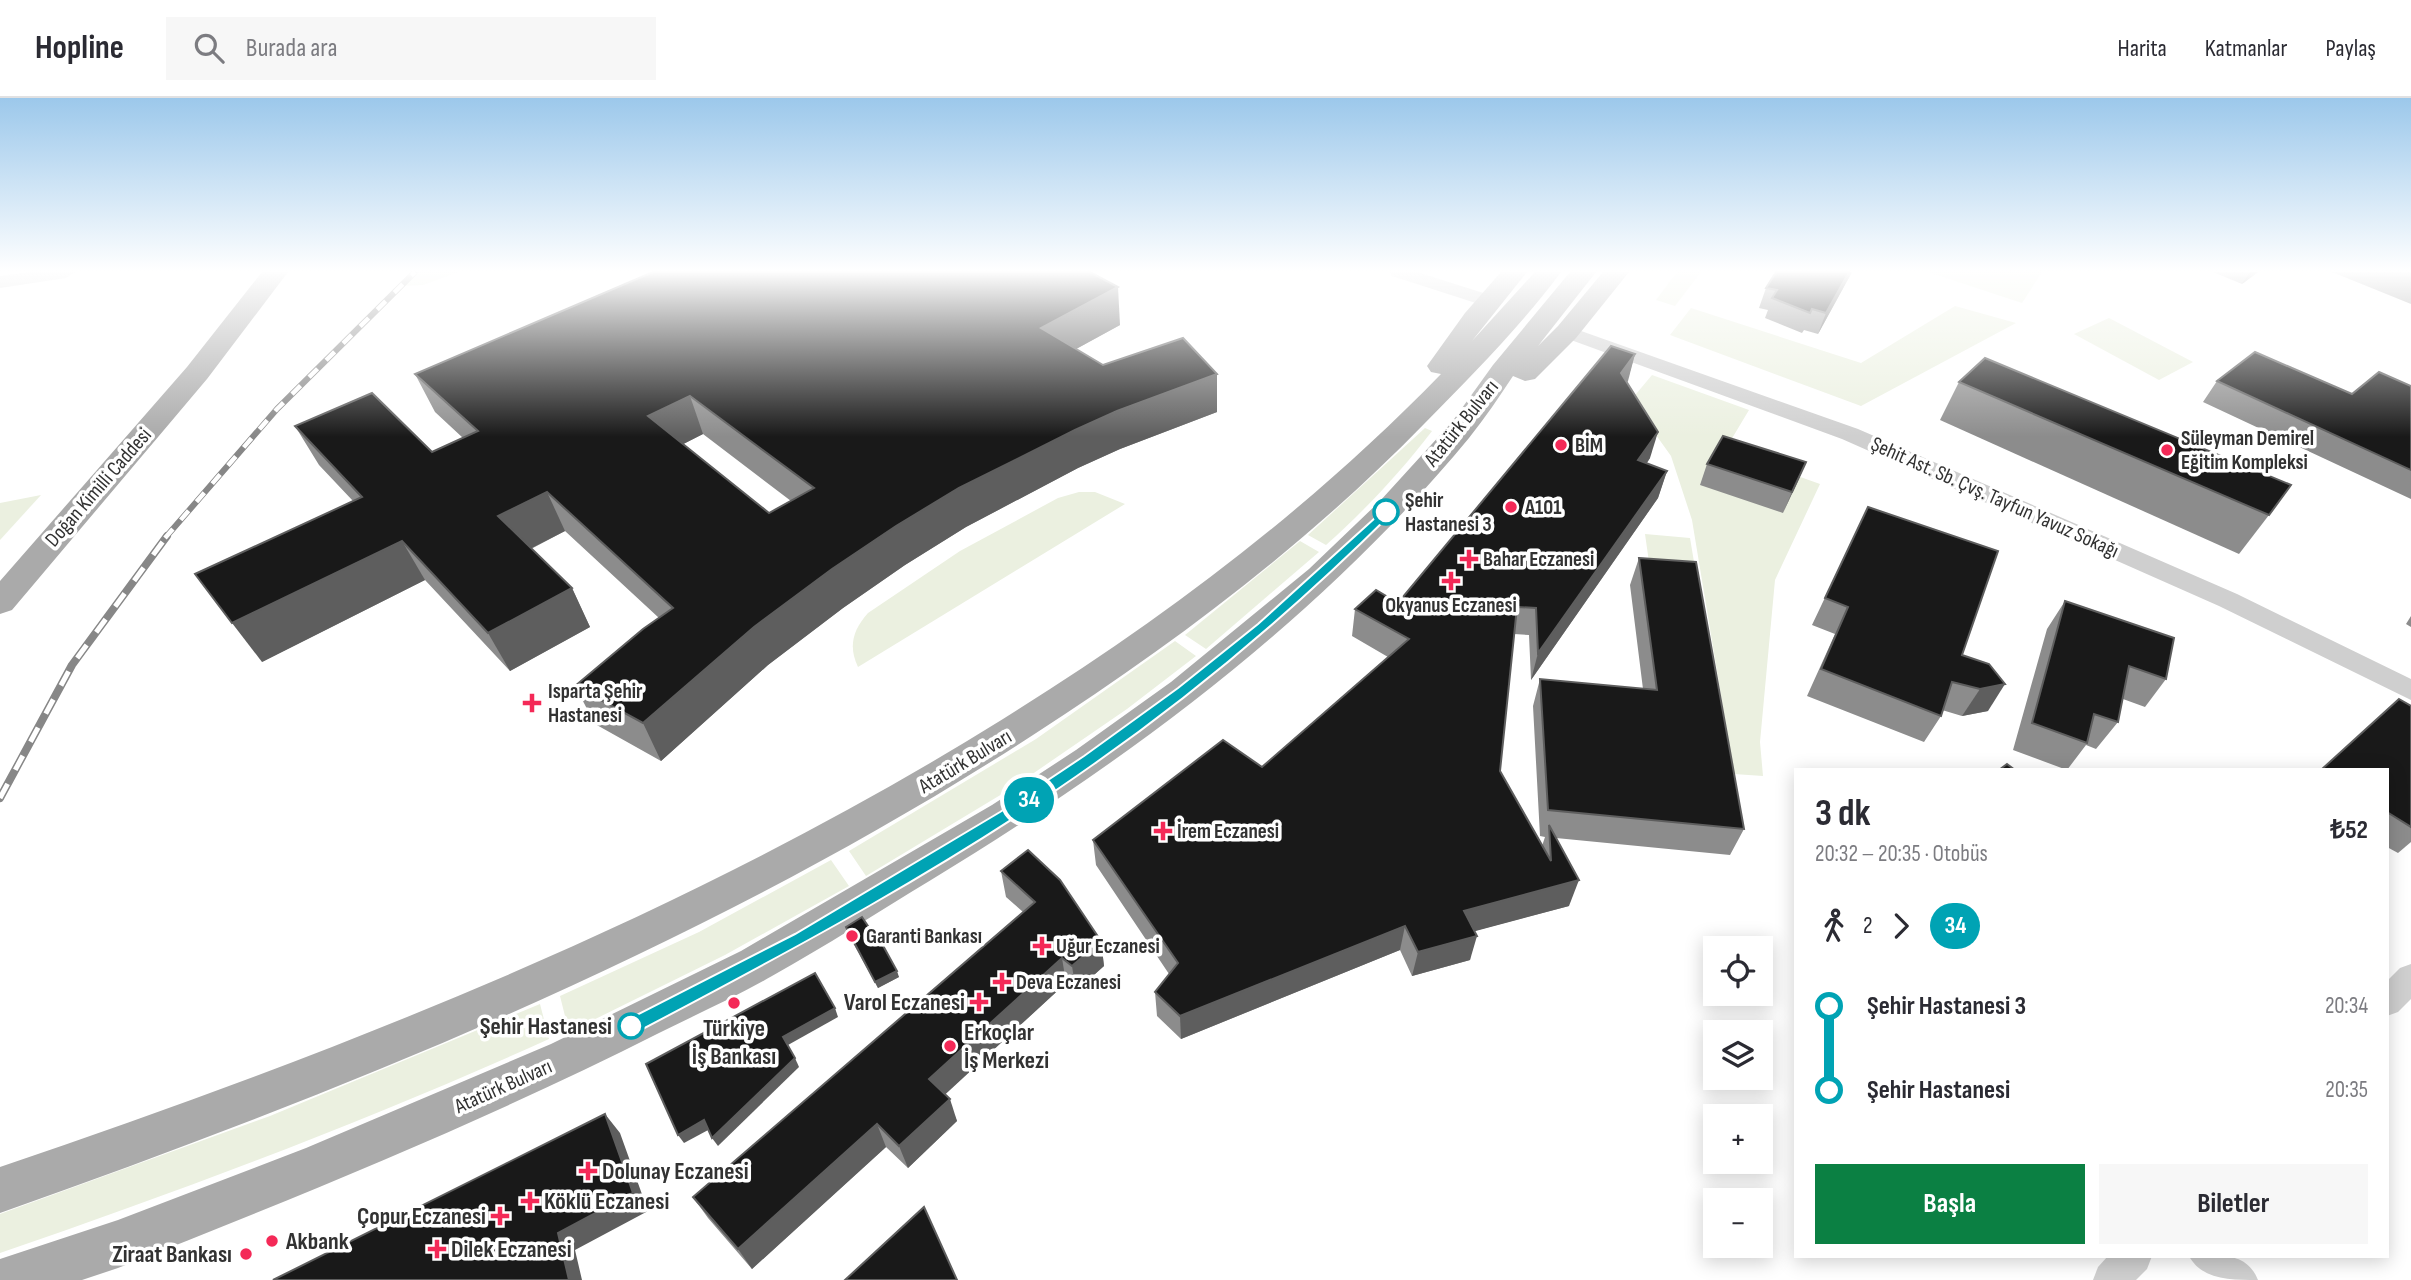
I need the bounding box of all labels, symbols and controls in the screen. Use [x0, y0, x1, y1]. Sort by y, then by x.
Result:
search box [166, 17, 656, 80]
text: Hopline [35, 28, 124, 68]
icon: search [190, 29, 228, 67]
text: Burada ara [246, 33, 337, 64]
text: Harita [2117, 34, 2167, 63]
text: Katmanlar [2205, 34, 2288, 63]
text: Paylaş [2326, 34, 2376, 63]
street label: Atatürk Bulvarı [1418, 375, 1504, 472]
street label: Doğan Kimilli Caddesi [40, 423, 157, 552]
place label: Süleyman Demirel Eğitim Kompleksi [2181, 426, 2314, 475]
street label: Şehit Ast. Sb. Çvş. Tayfun Yavuz Sokağı [1867, 431, 2123, 564]
place label: BİM [1575, 433, 1603, 458]
marker: BİM [1553, 437, 1569, 453]
marker: Süleyman Demirel Eğitim Kompleksi [2159, 442, 2175, 458]
place label: Şehir Hastanesi 3 [1405, 488, 1492, 537]
place label: A101 [1524, 495, 1561, 520]
marker: Şehir Hastanesi 3 [1373, 499, 1399, 525]
marker: A101 [1503, 499, 1519, 515]
place label: Bahar Eczanesi [1483, 547, 1594, 572]
marker: Bahar Eczanesi [1461, 551, 1477, 567]
marker: Okyanus Eczanesi [1443, 573, 1459, 589]
place label: Okyanus Eczanesi [1385, 593, 1517, 618]
place label: Isparta Şehir Hastanesi [548, 679, 643, 728]
marker: Isparta Şehir Hastanesi [522, 693, 542, 713]
street label: Atatürk Bulvarı [913, 724, 1016, 799]
line badge: 34 [998, 777, 1060, 823]
text: 34 [1018, 785, 1040, 814]
text: 3 dk [1815, 791, 1871, 836]
text: ₺52 [2330, 815, 2368, 846]
place label: İrem Eczanesi [1177, 819, 1279, 844]
marker: İrem Eczanesi [1155, 823, 1171, 839]
text: 20:32 – 20:35 · Otobüs [1815, 840, 1988, 868]
icon: walk [1815, 907, 1853, 945]
icon: forward [1882, 907, 1920, 945]
text: 34 [1944, 911, 1966, 940]
text: 2 [1863, 912, 1872, 940]
place label: Garanti Bankası [866, 924, 982, 949]
marker: Garanti Bankası [844, 928, 860, 944]
place label: Uğur Eczanesi [1056, 934, 1160, 959]
map controls [1703, 936, 1773, 1258]
button: locate [1703, 936, 1773, 1006]
marker: Uğur Eczanesi [1034, 938, 1050, 954]
place label: Deva Eczanesi [1016, 970, 1121, 995]
marker: Deva Eczanesi [994, 974, 1010, 990]
place label: Varol Eczanesi [844, 988, 965, 1017]
text: Şehir Hastanesi 3 [1867, 991, 2026, 1022]
text: 20:34 [2325, 992, 2368, 1020]
marker: Varol Eczanesi [971, 994, 987, 1010]
marker: Türkiye İş Bankası [726, 995, 742, 1011]
place label: Şehir Hastanesi [480, 1012, 612, 1041]
marker: Şehir Hastanesi [618, 1013, 644, 1039]
place label: Türkiye İş Bankası [692, 1014, 776, 1071]
place label: Erkoçlar İş Merkezi [964, 1018, 1049, 1075]
button: layers [1703, 1020, 1773, 1090]
marker: Erkoçlar İş Merkezi [942, 1038, 958, 1054]
street label: Atatürk Bulvarı [450, 1054, 556, 1119]
text: Şehir Hastanesi [1867, 1075, 2010, 1106]
text: 20:35 [2325, 1076, 2368, 1104]
button: + [1703, 1104, 1773, 1174]
place label: Dolunay Eczanesi [602, 1157, 749, 1186]
marker: Dolunay Eczanesi [580, 1163, 596, 1179]
button: Başla [1815, 1164, 2085, 1244]
button: Biletler [2099, 1164, 2368, 1244]
place label: Köklü Eczanesi [544, 1187, 669, 1216]
button: − [1703, 1188, 1773, 1258]
marker: Köklü Eczanesi [522, 1193, 538, 1209]
place label: Çopur Eczanesi [357, 1202, 486, 1231]
marker: Çopur Eczanesi [492, 1208, 508, 1224]
place label: Akbank [285, 1227, 349, 1256]
marker: Akbank [264, 1233, 280, 1249]
place label: Dilek Eczanesi [451, 1235, 572, 1264]
place label: Ziraat Bankası [112, 1240, 232, 1269]
marker: Dilek Eczanesi [429, 1241, 445, 1257]
marker: Ziraat Bankası [238, 1246, 254, 1262]

